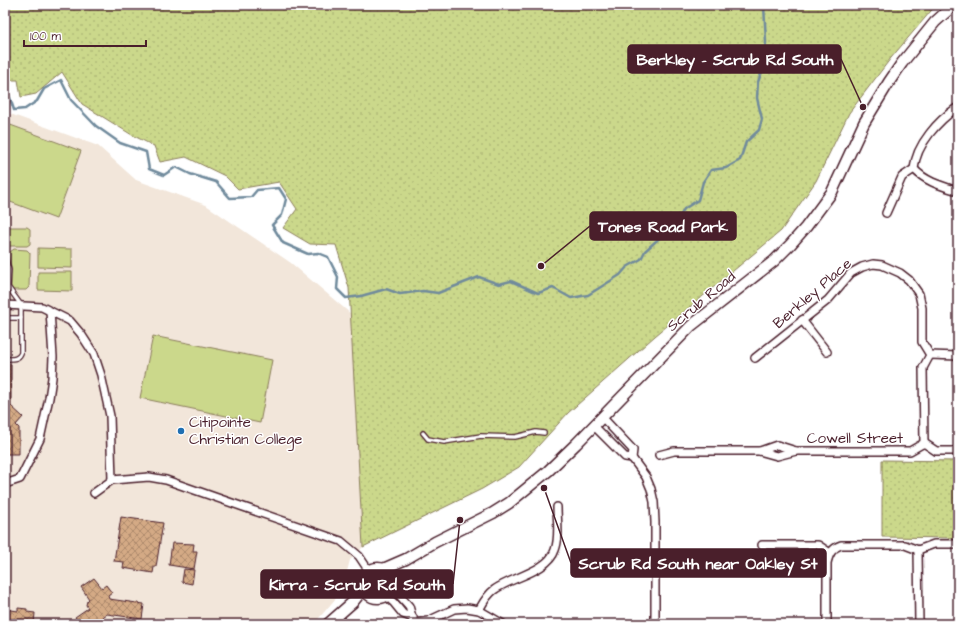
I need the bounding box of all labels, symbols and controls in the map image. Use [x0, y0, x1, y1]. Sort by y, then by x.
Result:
scale bar [24, 22, 146, 48]
text: 100 m [30, 28, 61, 45]
callout: Berkley - Scrub Rd South [628, 45, 841, 73]
text: Berkley - Scrub Rd South [637, 49, 835, 72]
callout: Tones Road Park [590, 212, 736, 240]
text: Tones Road Park [597, 216, 728, 238]
street label: Berkley Place [768, 253, 857, 334]
street label: Scrub Road [662, 266, 740, 336]
place label: Citipointe Christian College [189, 412, 302, 451]
marker: Citipointe Christian College [176, 426, 186, 436]
street label: Cowell Street [807, 428, 903, 449]
callout: Scrub Rd South near Oakley St [571, 549, 826, 577]
text: Scrub Rd South near Oakley St [578, 553, 818, 576]
callout: Kirra - Scrub Rd South [261, 570, 453, 598]
text: Kirra - Scrub Rd South [269, 574, 446, 596]

